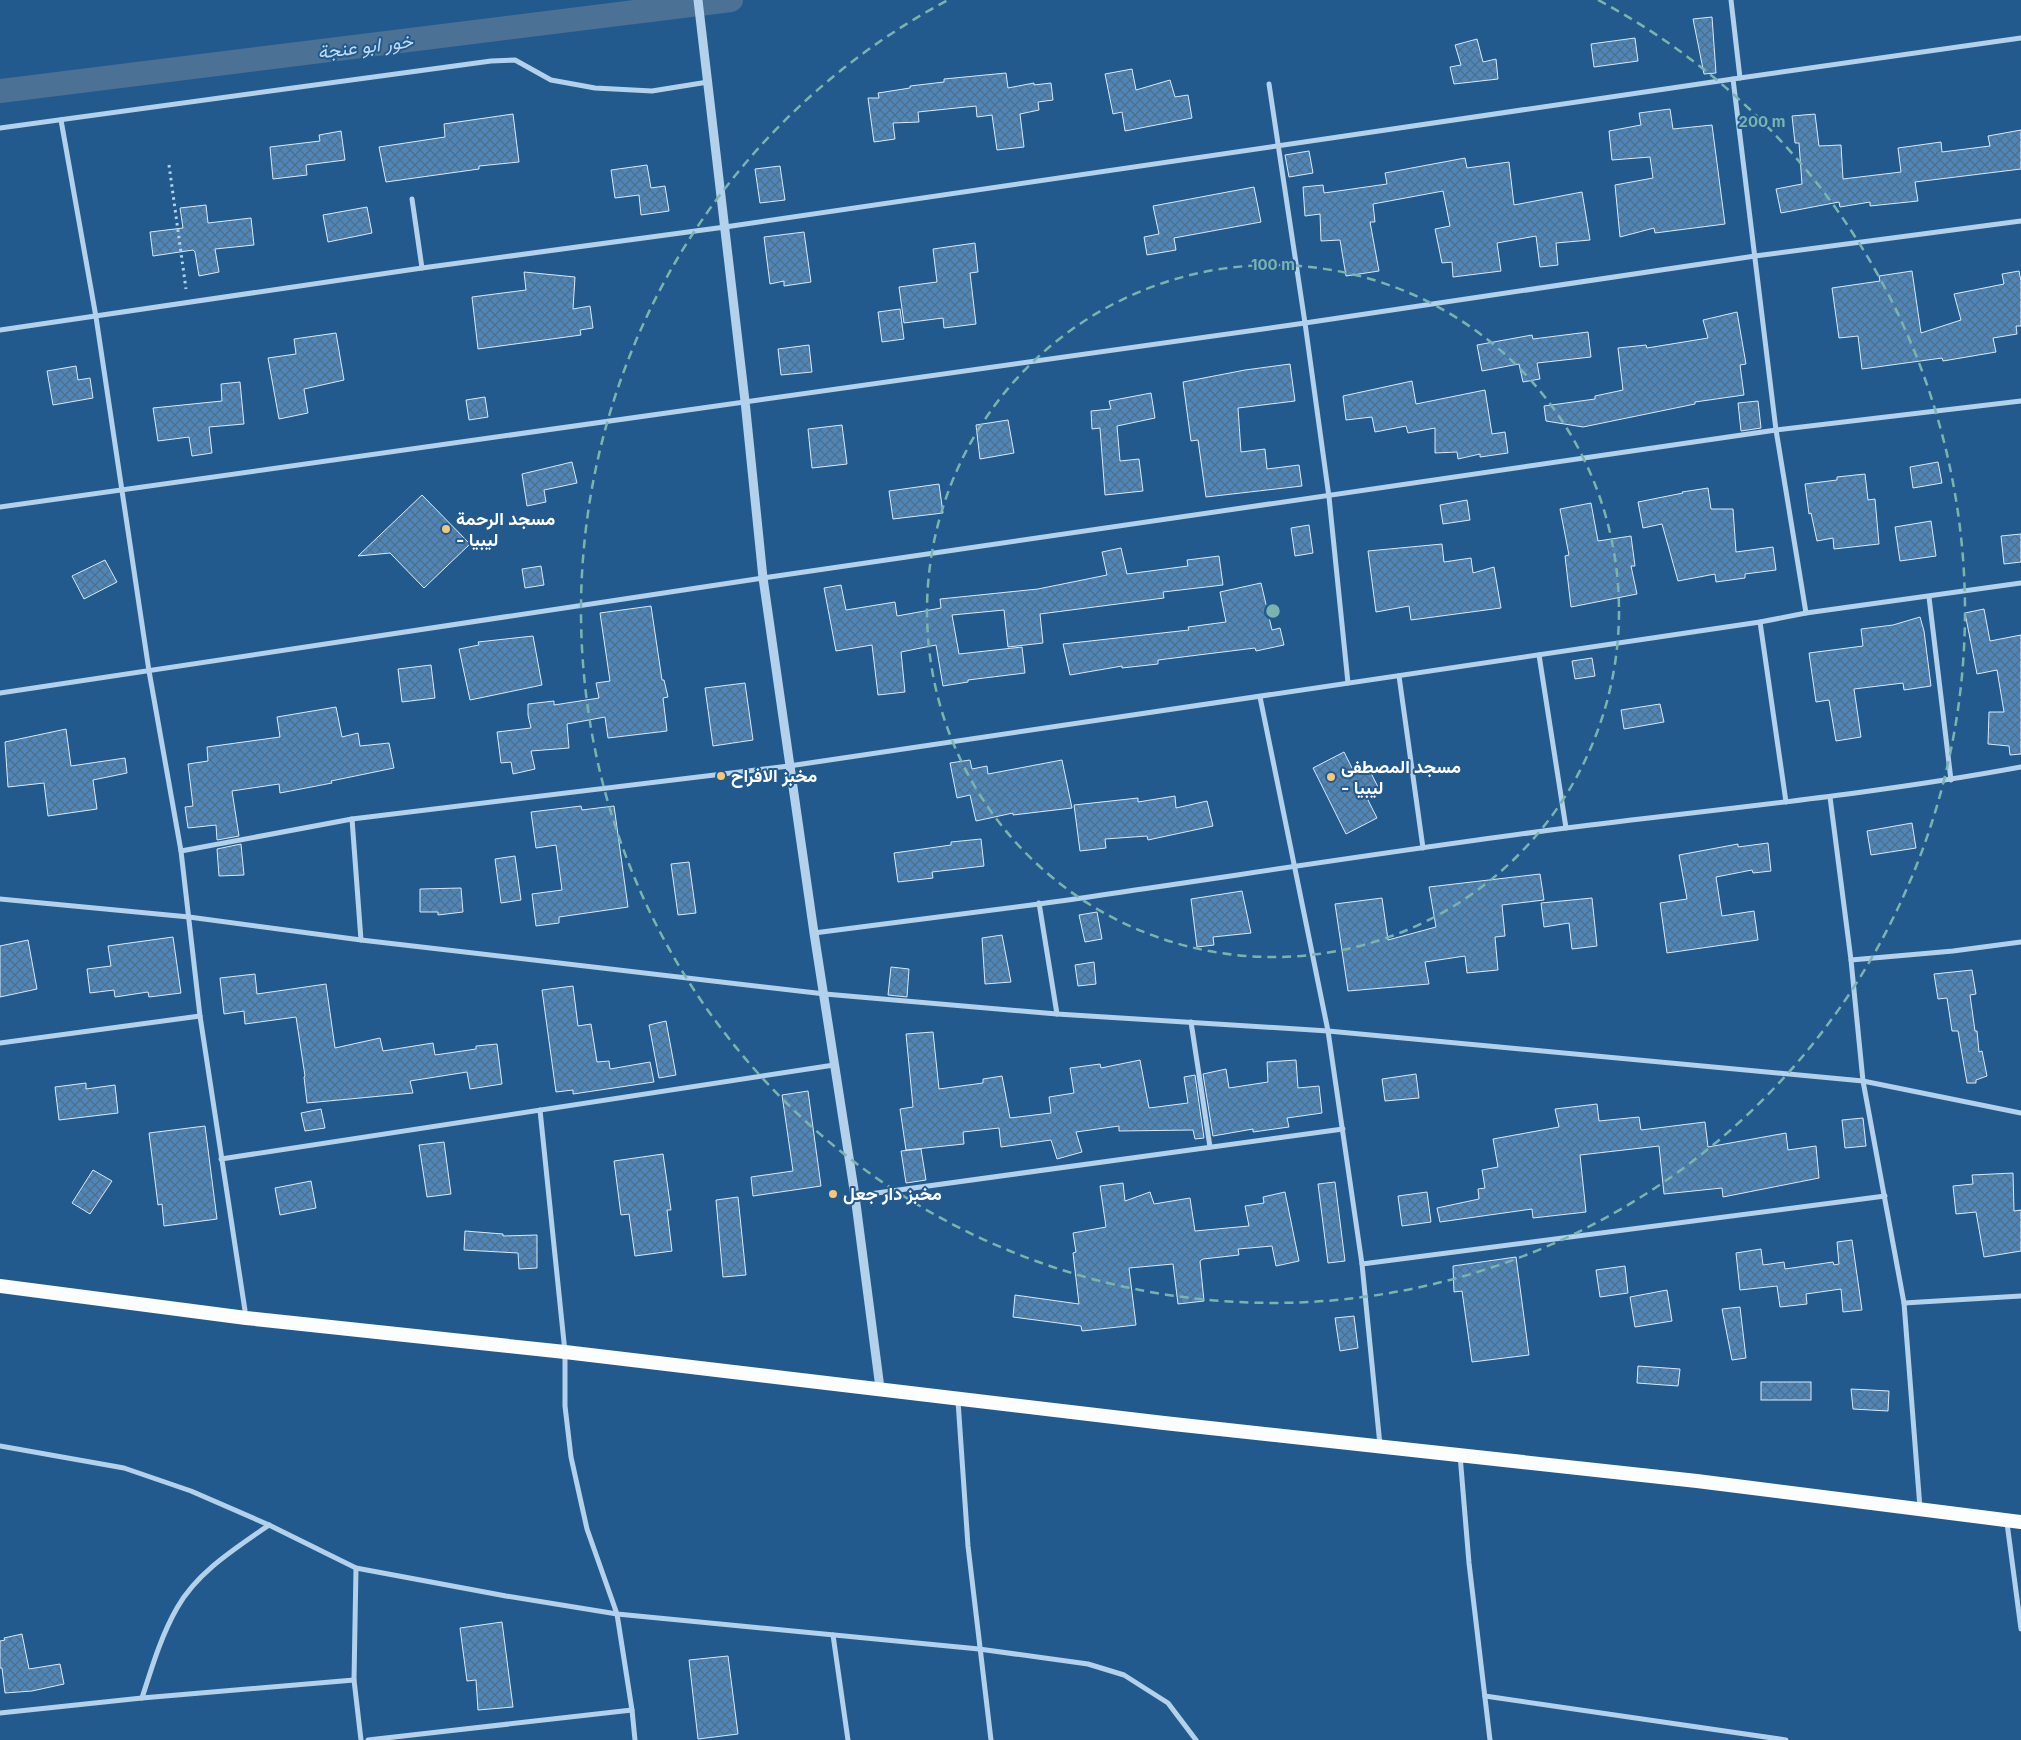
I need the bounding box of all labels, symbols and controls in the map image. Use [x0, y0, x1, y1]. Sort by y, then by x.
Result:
water label: خور ابو عنجة [316, 29, 415, 64]
text: 200 m [1739, 112, 1785, 131]
text: 100 m [1251, 255, 1295, 274]
place label: مسجد الرحمة - ليبيا [456, 508, 555, 551]
marker: مسجد الرحمة - ليبيا [440, 523, 452, 535]
centre of rings [1264, 602, 1282, 620]
place label: مسجد المصطفى - ليبيا [1341, 756, 1461, 799]
place label: مخبز الافراح [731, 765, 818, 788]
marker: مخبز الافراح [715, 770, 727, 782]
marker: مسجد المصطفى - ليبيا [1325, 771, 1337, 783]
place label: مخبز دار جعل [843, 1183, 942, 1205]
marker: مخبز دار جعل [827, 1188, 839, 1200]

